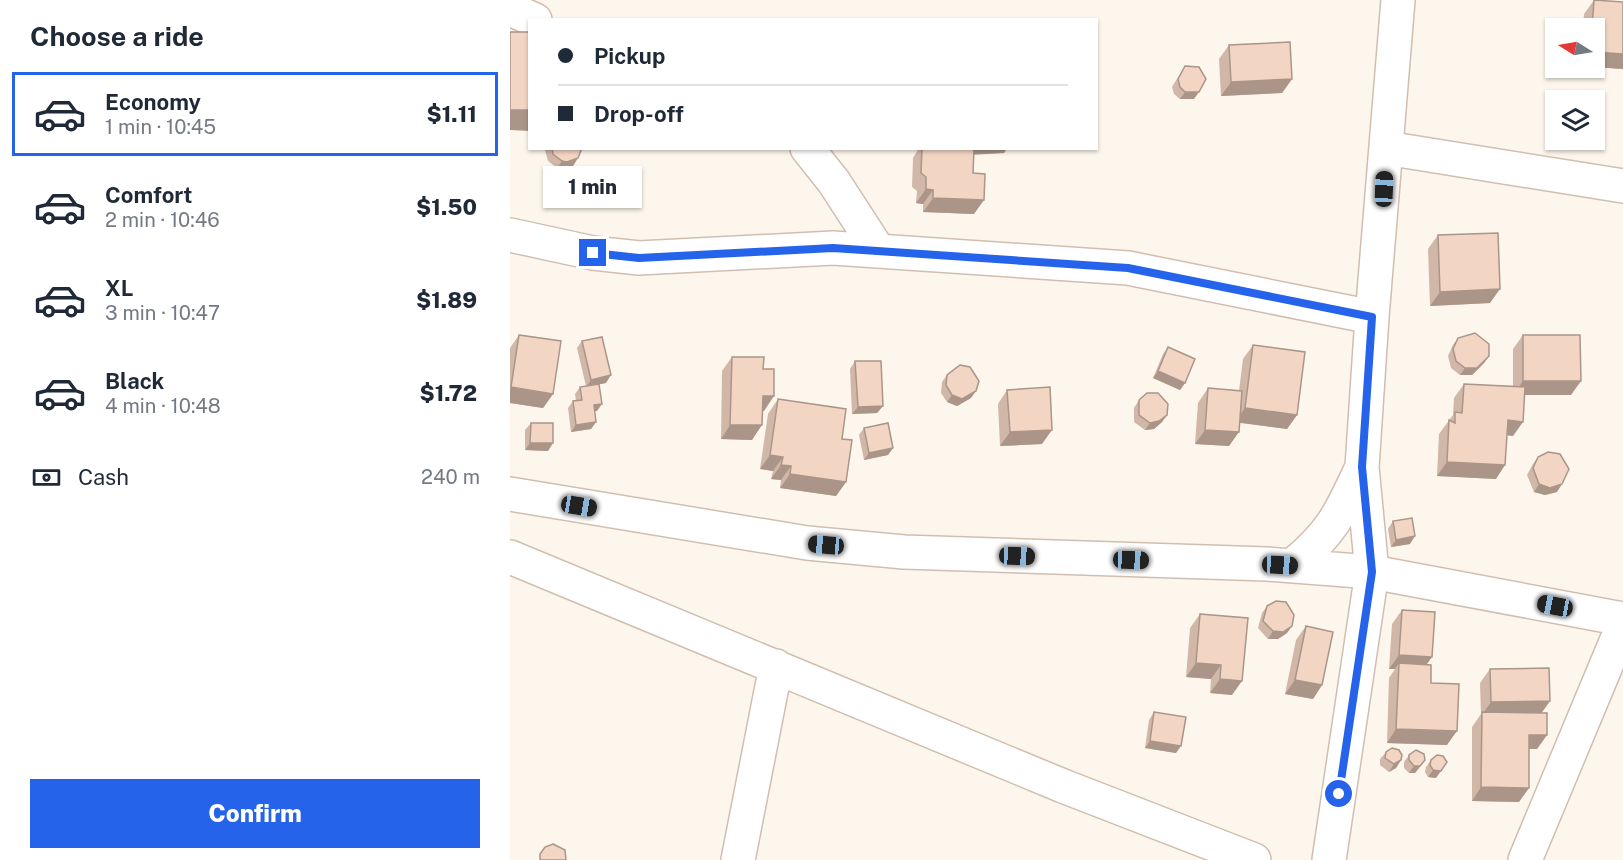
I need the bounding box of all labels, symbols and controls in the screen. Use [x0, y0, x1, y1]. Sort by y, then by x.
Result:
north arrow [1545, 18, 1605, 78]
map controls [1545, 18, 1605, 150]
text: Choose a ride [30, 20, 204, 52]
text: Pickup [594, 43, 665, 69]
icon: car [33, 87, 87, 141]
text: Economy [105, 89, 201, 115]
button: layers [1545, 90, 1605, 150]
text: $1.11 [427, 101, 477, 127]
text: Drop-off [594, 101, 684, 127]
text: 1 min · 10:45 [105, 115, 216, 139]
callout: 1 min [544, 166, 642, 208]
car [1374, 171, 1394, 207]
text: 1 min [568, 175, 617, 199]
icon: car [33, 180, 87, 234]
text: Comfort [105, 182, 192, 208]
text: $1.50 [416, 194, 477, 220]
text: 2 min · 10:46 [105, 208, 220, 232]
route end [579, 239, 606, 266]
icon: car [33, 273, 87, 327]
text: XL [105, 275, 133, 301]
text: $1.89 [416, 287, 477, 313]
text: 3 min · 10:47 [105, 301, 220, 325]
icon: car [33, 366, 87, 420]
text: Black [105, 368, 164, 394]
text: $1.72 [419, 380, 477, 406]
text: 4 min · 10:48 [105, 394, 221, 418]
icon: cash [30, 461, 63, 494]
text: Cash [78, 464, 129, 490]
text: 240 m [421, 465, 480, 489]
car [560, 494, 598, 518]
car [807, 534, 845, 556]
car [999, 546, 1035, 566]
car [1113, 550, 1149, 570]
car [1262, 555, 1298, 575]
car [1536, 594, 1574, 618]
button: Confirm [30, 779, 480, 848]
route start [1325, 780, 1352, 807]

